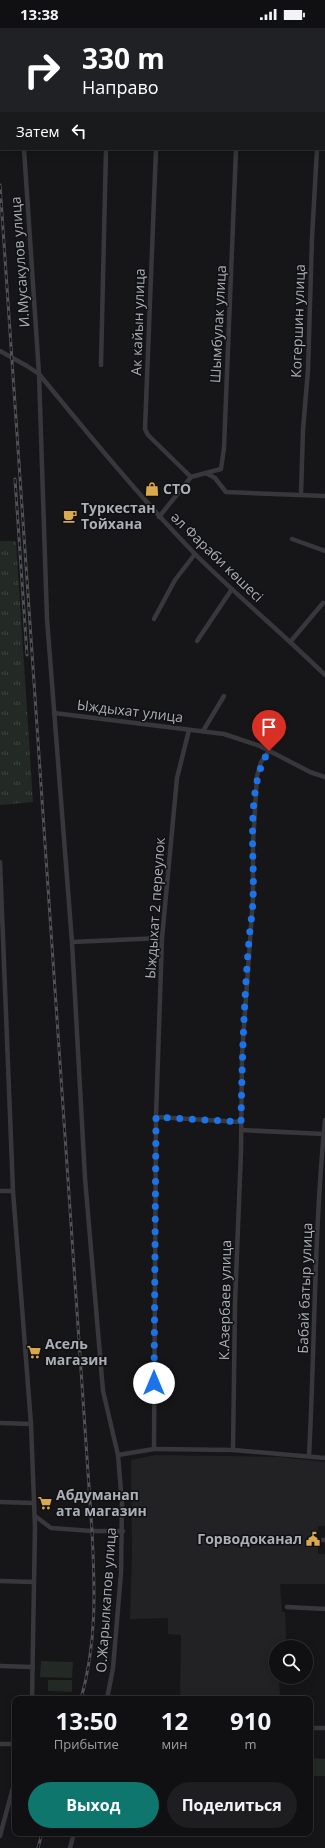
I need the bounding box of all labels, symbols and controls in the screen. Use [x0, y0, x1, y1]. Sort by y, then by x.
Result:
text: 13:38 [20, 4, 59, 24]
text: 330 m [82, 39, 165, 77]
icon: right [16, 44, 68, 96]
text: Направо [82, 75, 159, 99]
icon: left [68, 120, 90, 142]
text: Затем [16, 121, 60, 141]
street label: И.Мусакулов улица [5, 196, 34, 328]
street label: Когершин улица [286, 264, 309, 378]
street label: Шымбулак улица [205, 265, 230, 383]
street label: Ак кайын улица [126, 268, 149, 376]
place label: СТО [163, 479, 191, 498]
shop icon: СТО [144, 481, 160, 497]
place label: Туркестан Тойхана [81, 498, 156, 533]
street label: әл Фараби көшесі [167, 507, 268, 606]
cafe icon: Туркестан Тойхана [62, 508, 78, 524]
street label: Ыждыхат улица [76, 695, 184, 726]
pin [252, 710, 286, 751]
icon: arrive [258, 716, 280, 738]
street label: Ыждыхат 2 переулок [140, 836, 169, 979]
street label: Бабай батыр улица [293, 1222, 316, 1354]
street label: К.Азербаев улица [214, 1240, 235, 1360]
place label: Асель магазин [45, 1334, 108, 1369]
supermarket icon: Асель магазин [26, 1344, 42, 1360]
position arrow [133, 1362, 175, 1404]
place label: Абдуманап ата магазин [56, 1485, 147, 1520]
supermarket icon: Абдуманап ата магазин [37, 1495, 53, 1511]
street label: О.Жарылкапов улица [91, 1527, 120, 1673]
place label: Горводоканал [197, 1529, 302, 1548]
public building icon: Горводоканал [305, 1531, 321, 1547]
map controls [269, 1640, 313, 1684]
button: search [269, 1640, 313, 1684]
text: 13:50 [55, 1704, 117, 1737]
text: 12 [161, 1704, 188, 1737]
text: 910 [230, 1704, 271, 1737]
text: Прибытие [54, 1735, 119, 1753]
text: мин [161, 1735, 187, 1753]
text: m [245, 1735, 257, 1753]
button: Выход [28, 1782, 159, 1828]
button: Поделиться [167, 1782, 297, 1828]

